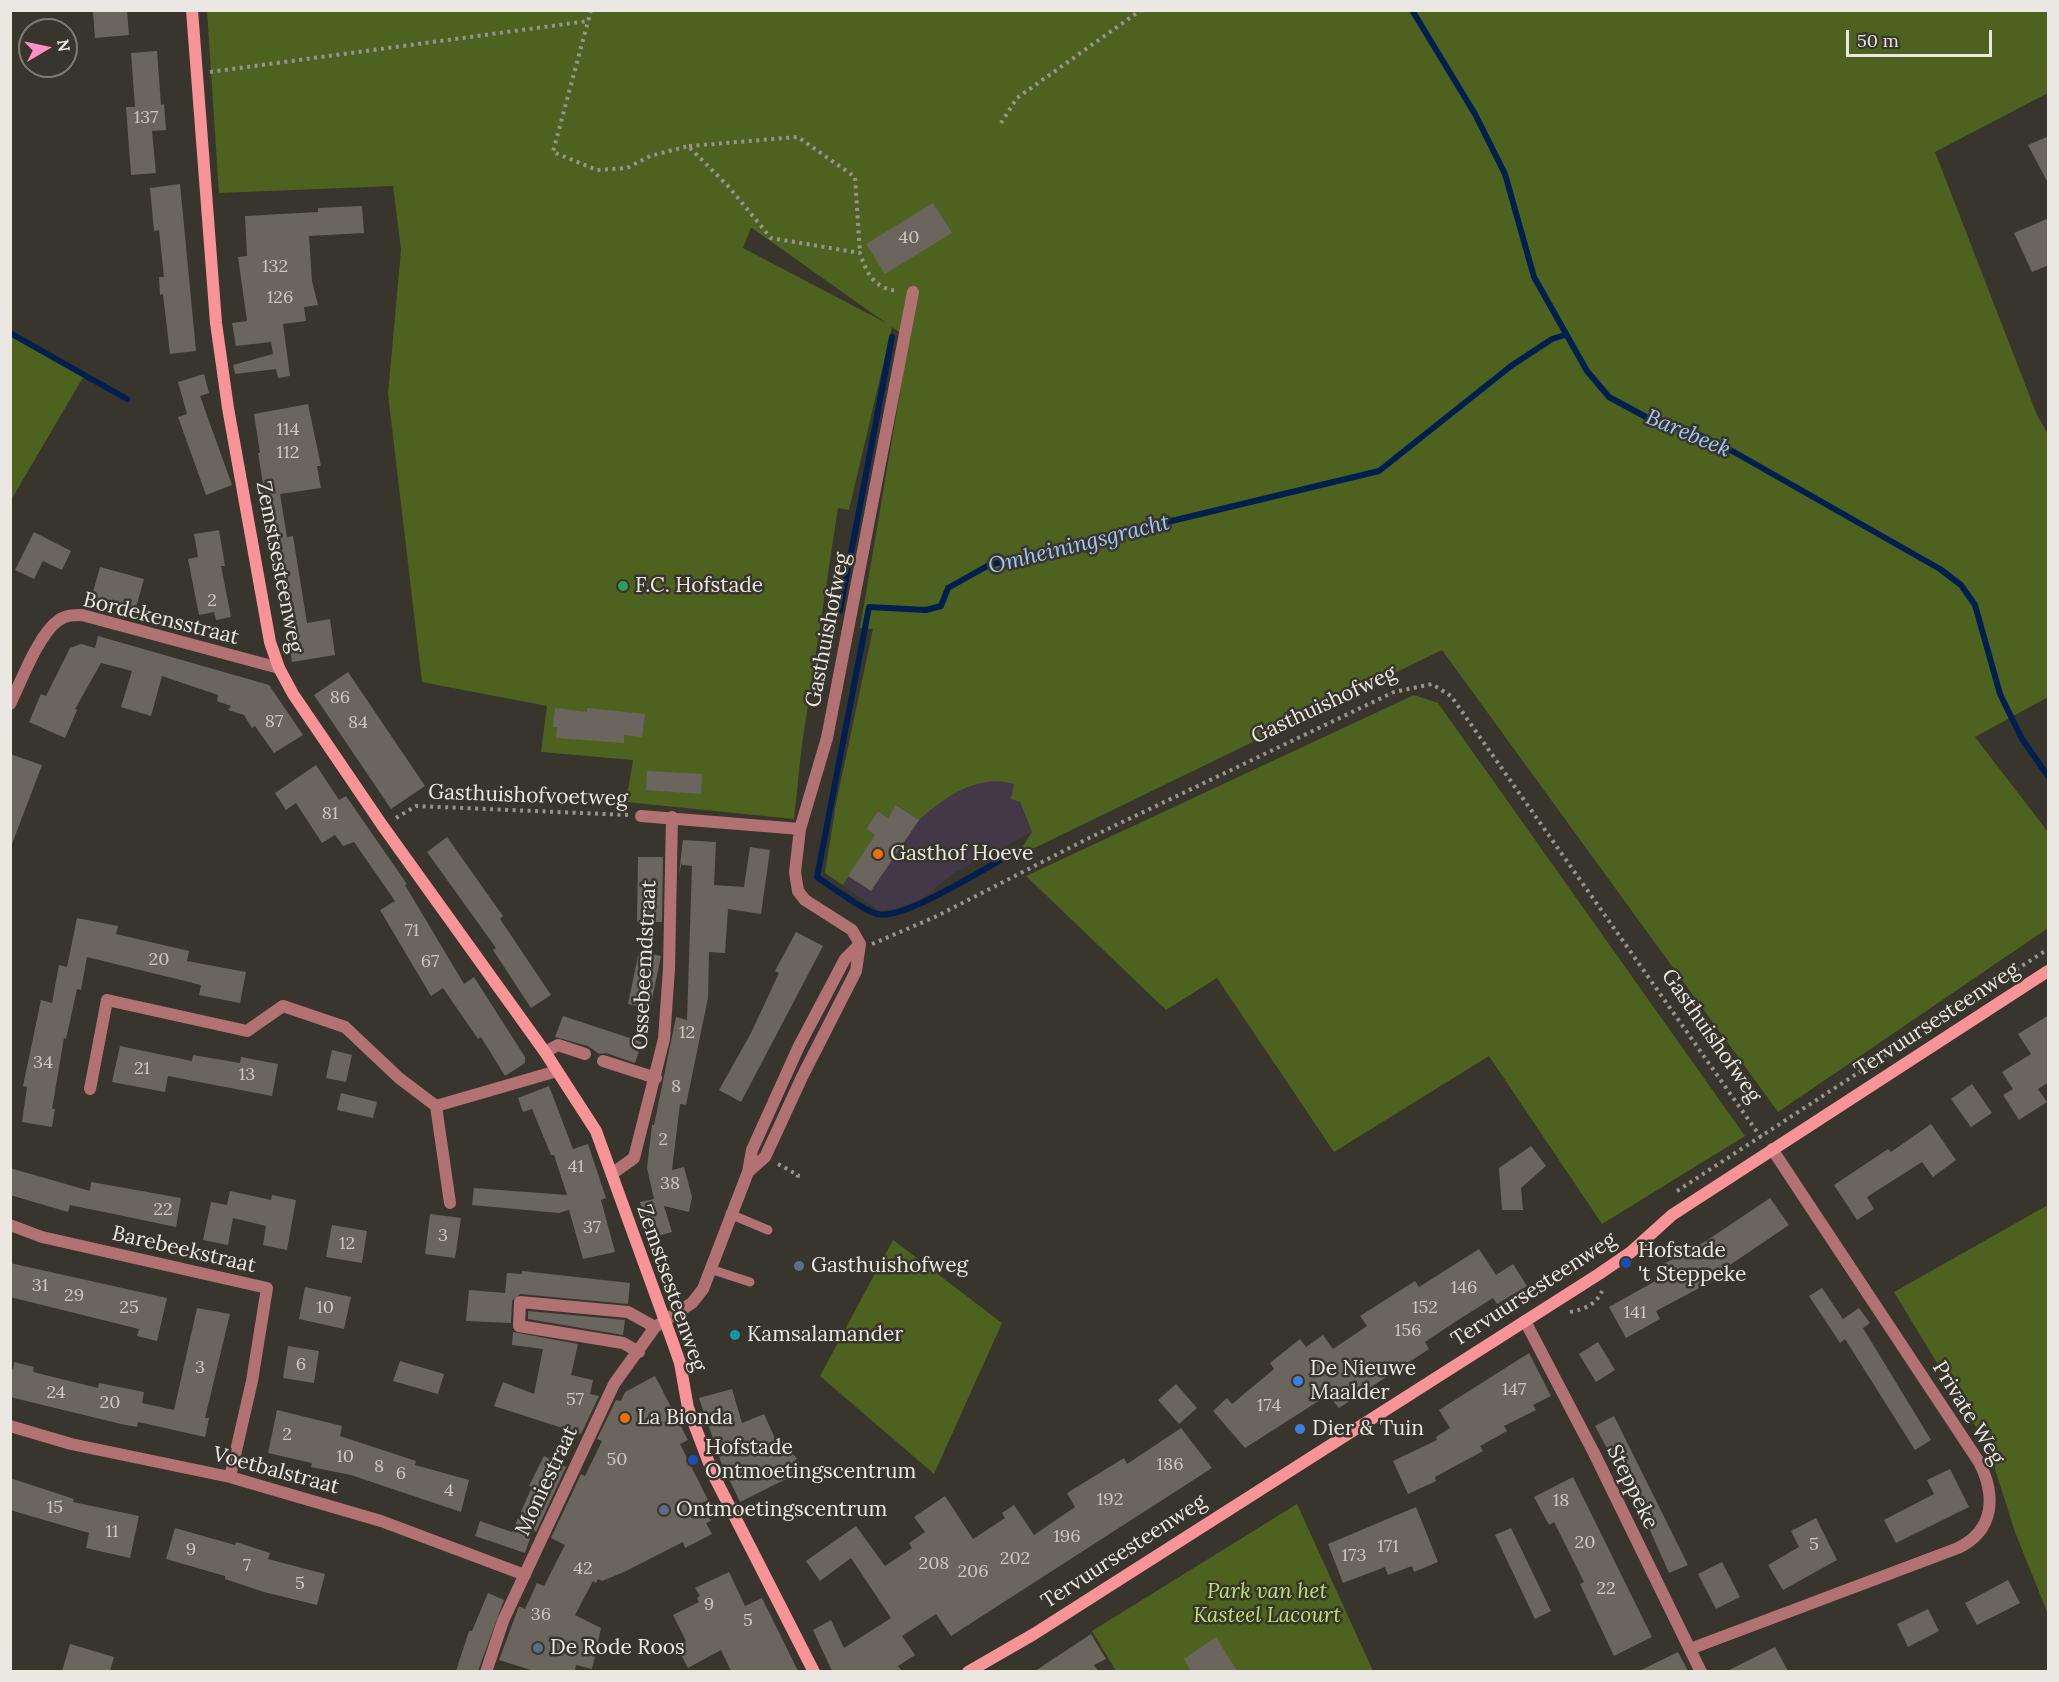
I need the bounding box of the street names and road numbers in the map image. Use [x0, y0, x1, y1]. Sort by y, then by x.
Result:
street label: Zemstsesteenweg [250, 479, 308, 655]
street label: Gasthuishofweg [801, 550, 855, 710]
street label: Bordekensstraat [80, 587, 242, 651]
street label: Gasthuishofweg [1247, 660, 1401, 750]
street label: Gasthuishofvoetweg [428, 780, 628, 812]
street label: Ossebeemdstraat [628, 879, 662, 1051]
street label: Tervuursesteenweg [1850, 957, 2024, 1083]
street label: Gasthuishofweg [1656, 964, 1766, 1108]
street label: Zemstsesteenweg [631, 1201, 711, 1375]
street label: Barebeekstraat [110, 1221, 258, 1279]
street label: Tervuursesteenweg [1447, 1227, 1621, 1353]
street label: Private Weg [1926, 1357, 2010, 1469]
street label: Moniestraat [511, 1422, 583, 1540]
street label: Steppeke [1601, 1441, 1663, 1533]
street label: Voetbalstraat [210, 1442, 342, 1500]
street label: Tervuursesteenweg [1037, 1489, 1211, 1615]

